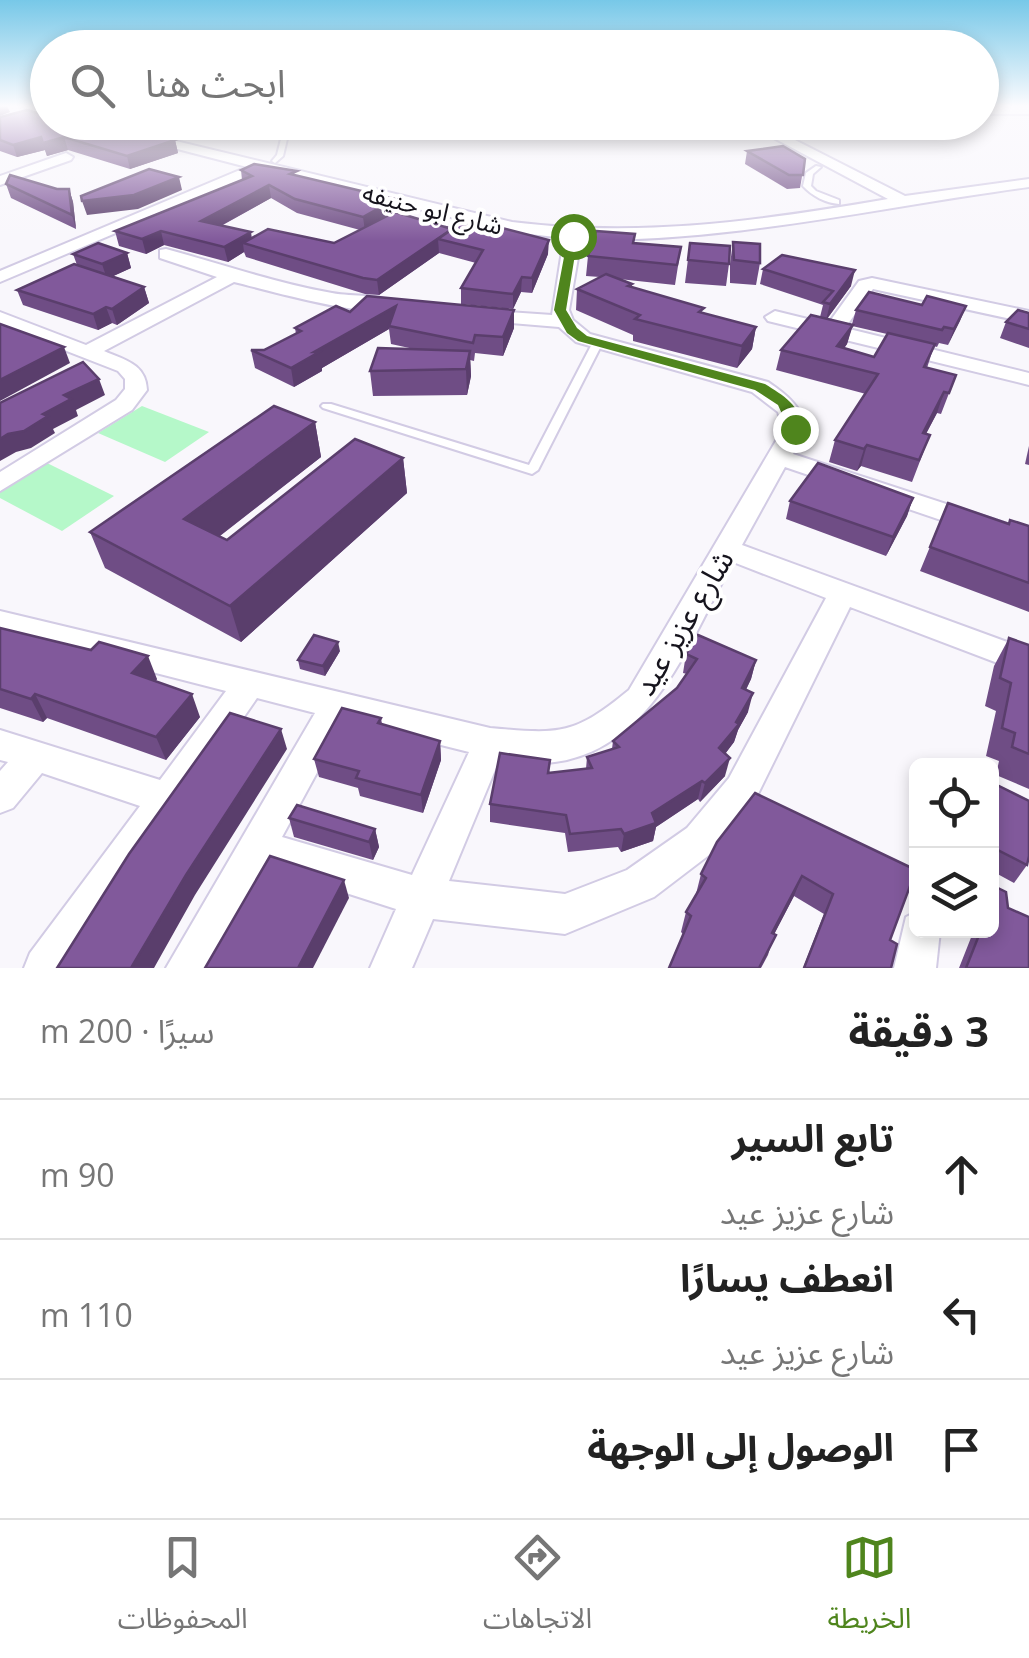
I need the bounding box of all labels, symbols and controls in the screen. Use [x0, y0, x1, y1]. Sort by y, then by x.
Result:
search box [30, 30, 999, 140]
text: ابحث هنا [145, 56, 286, 108]
icon: search [65, 58, 120, 113]
street label: شارع ابو حنيفه [359, 174, 507, 245]
route start [551, 214, 597, 260]
route end [773, 407, 819, 453]
street label: شارع عزيز عيد [623, 541, 745, 704]
map controls [909, 758, 999, 938]
button: locate [909, 758, 999, 848]
button: layers [909, 848, 999, 938]
text: 3 دقيقة [848, 1002, 989, 1059]
text: سيرًا · 200 m [40, 1009, 214, 1052]
text: تابع السير [732, 1111, 894, 1163]
icon: ahead [934, 1147, 989, 1202]
text: 90 m [40, 1153, 115, 1196]
text: شارع عزيز عيد [720, 1190, 894, 1233]
text: انعطف يسارًا [680, 1251, 894, 1303]
icon: left [934, 1287, 989, 1342]
text: 110 m [40, 1293, 133, 1336]
text: شارع عزيز عيد [720, 1330, 894, 1373]
text: الوصول إلى الوجهة [587, 1420, 894, 1472]
icon: arrive [934, 1422, 989, 1477]
tab: المحفوظات [118, 1530, 248, 1649]
tab: الاتجاهات [483, 1530, 592, 1649]
tab: الخريطة [827, 1530, 911, 1649]

